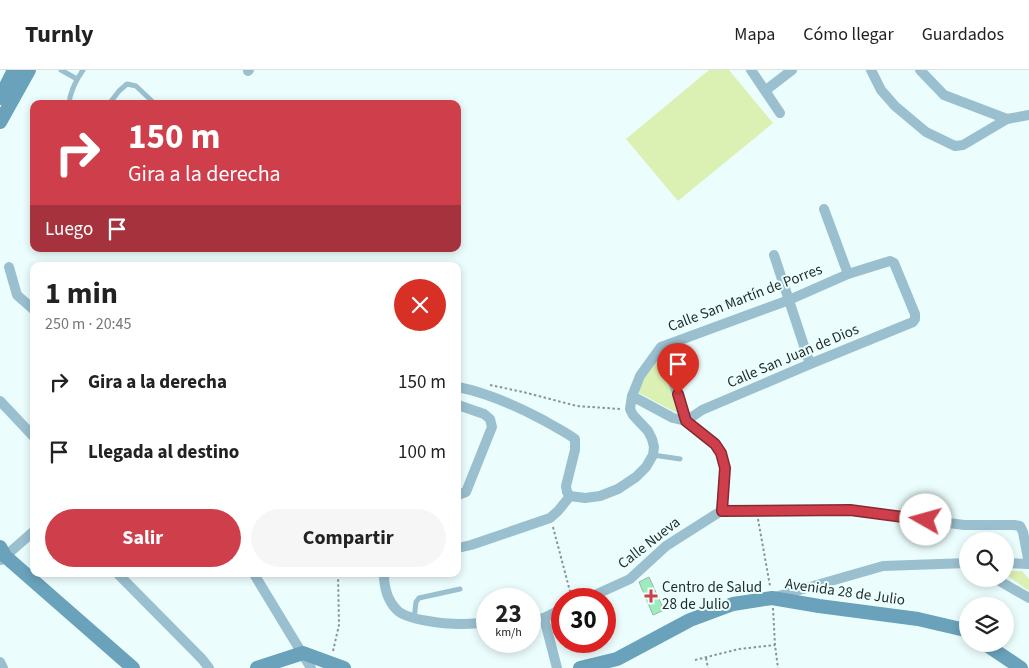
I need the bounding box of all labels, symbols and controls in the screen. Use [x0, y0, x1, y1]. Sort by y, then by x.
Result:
text: Turnly [25, 17, 94, 52]
text: Mapa [734, 22, 775, 47]
text: Cómo llegar [803, 22, 894, 47]
text: Guardados [922, 22, 1004, 47]
text: 150 m [128, 112, 220, 162]
icon: right [45, 120, 110, 185]
text: Gira a la derecha [128, 158, 281, 190]
icon: arrive [103, 215, 131, 243]
text: Luego [45, 216, 93, 243]
street label: Calle San Martín de Porres [665, 259, 825, 337]
text: 1 min [45, 272, 118, 315]
button: close [394, 279, 446, 331]
text: 250 m · 20:45 [45, 313, 132, 335]
street label: Calle San Juan de Dios [724, 319, 862, 393]
pin [657, 343, 699, 394]
icon: arrive [664, 350, 692, 378]
icon: right [45, 368, 73, 396]
text: Gira a la derecha [88, 369, 227, 396]
text: 150 m [398, 369, 446, 396]
icon: arrive [45, 438, 73, 466]
text: Llegada al destino [88, 439, 239, 466]
text: 100 m [398, 439, 446, 466]
position arrow [899, 493, 951, 545]
button: Salir [45, 509, 241, 567]
button: Compartir [251, 509, 446, 567]
street label: Calle Nueva [613, 512, 685, 574]
map controls [959, 532, 1014, 652]
button: search [959, 532, 1014, 587]
street label: Avenida 28 de Julio [784, 573, 906, 611]
place label: Centro de Salud 28 de Julio [662, 577, 762, 615]
speed limit sign: 30 [551, 588, 616, 653]
marker: Centro de Salud 28 de Julio [644, 589, 658, 603]
text: 23 [495, 596, 522, 632]
button: layers [959, 597, 1014, 652]
text: km/h [495, 624, 522, 641]

